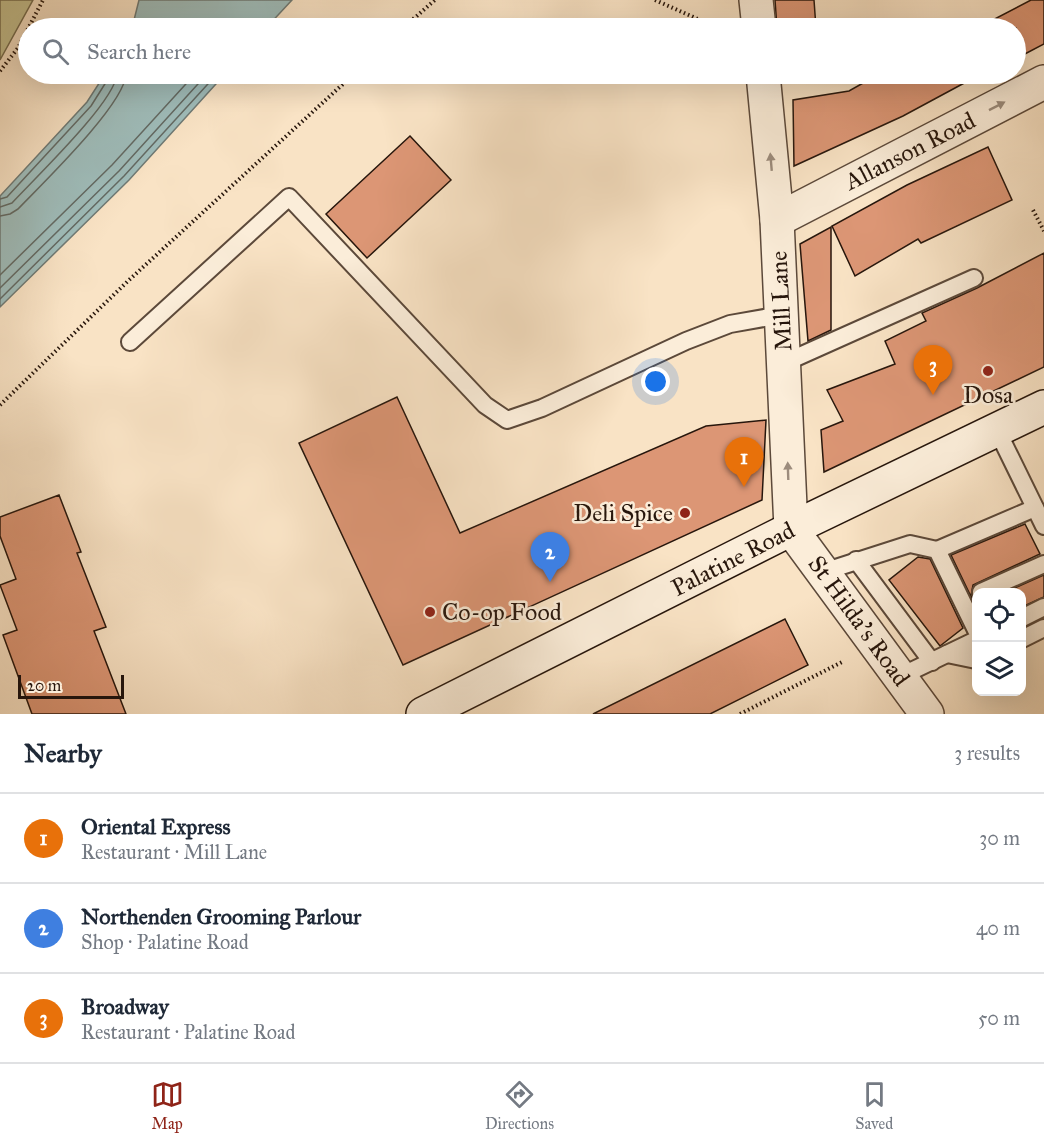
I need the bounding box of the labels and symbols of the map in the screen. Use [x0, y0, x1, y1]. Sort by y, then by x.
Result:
one-way arrow [989, 101, 1006, 111]
street label: Allanson Road [839, 105, 980, 197]
one-way arrow [767, 152, 776, 171]
street label: Mill Lane [763, 250, 799, 352]
pin: 3 [914, 346, 952, 395]
marker: Dosa [981, 364, 995, 378]
your location [641, 367, 670, 396]
place label: Dosa [963, 380, 1014, 410]
pin: 1 [724, 438, 764, 487]
one-way arrow [784, 461, 793, 480]
place label: Deli Spice [573, 498, 673, 528]
marker: Deli Spice [678, 506, 692, 520]
street label: Palatine Road [666, 515, 800, 603]
pin: 2 [530, 532, 570, 582]
street label: St Hilda's Road [802, 550, 916, 692]
place label: Co-op Food [442, 597, 562, 627]
marker: Co-op Food [423, 605, 437, 619]
scale bar [18, 672, 124, 700]

